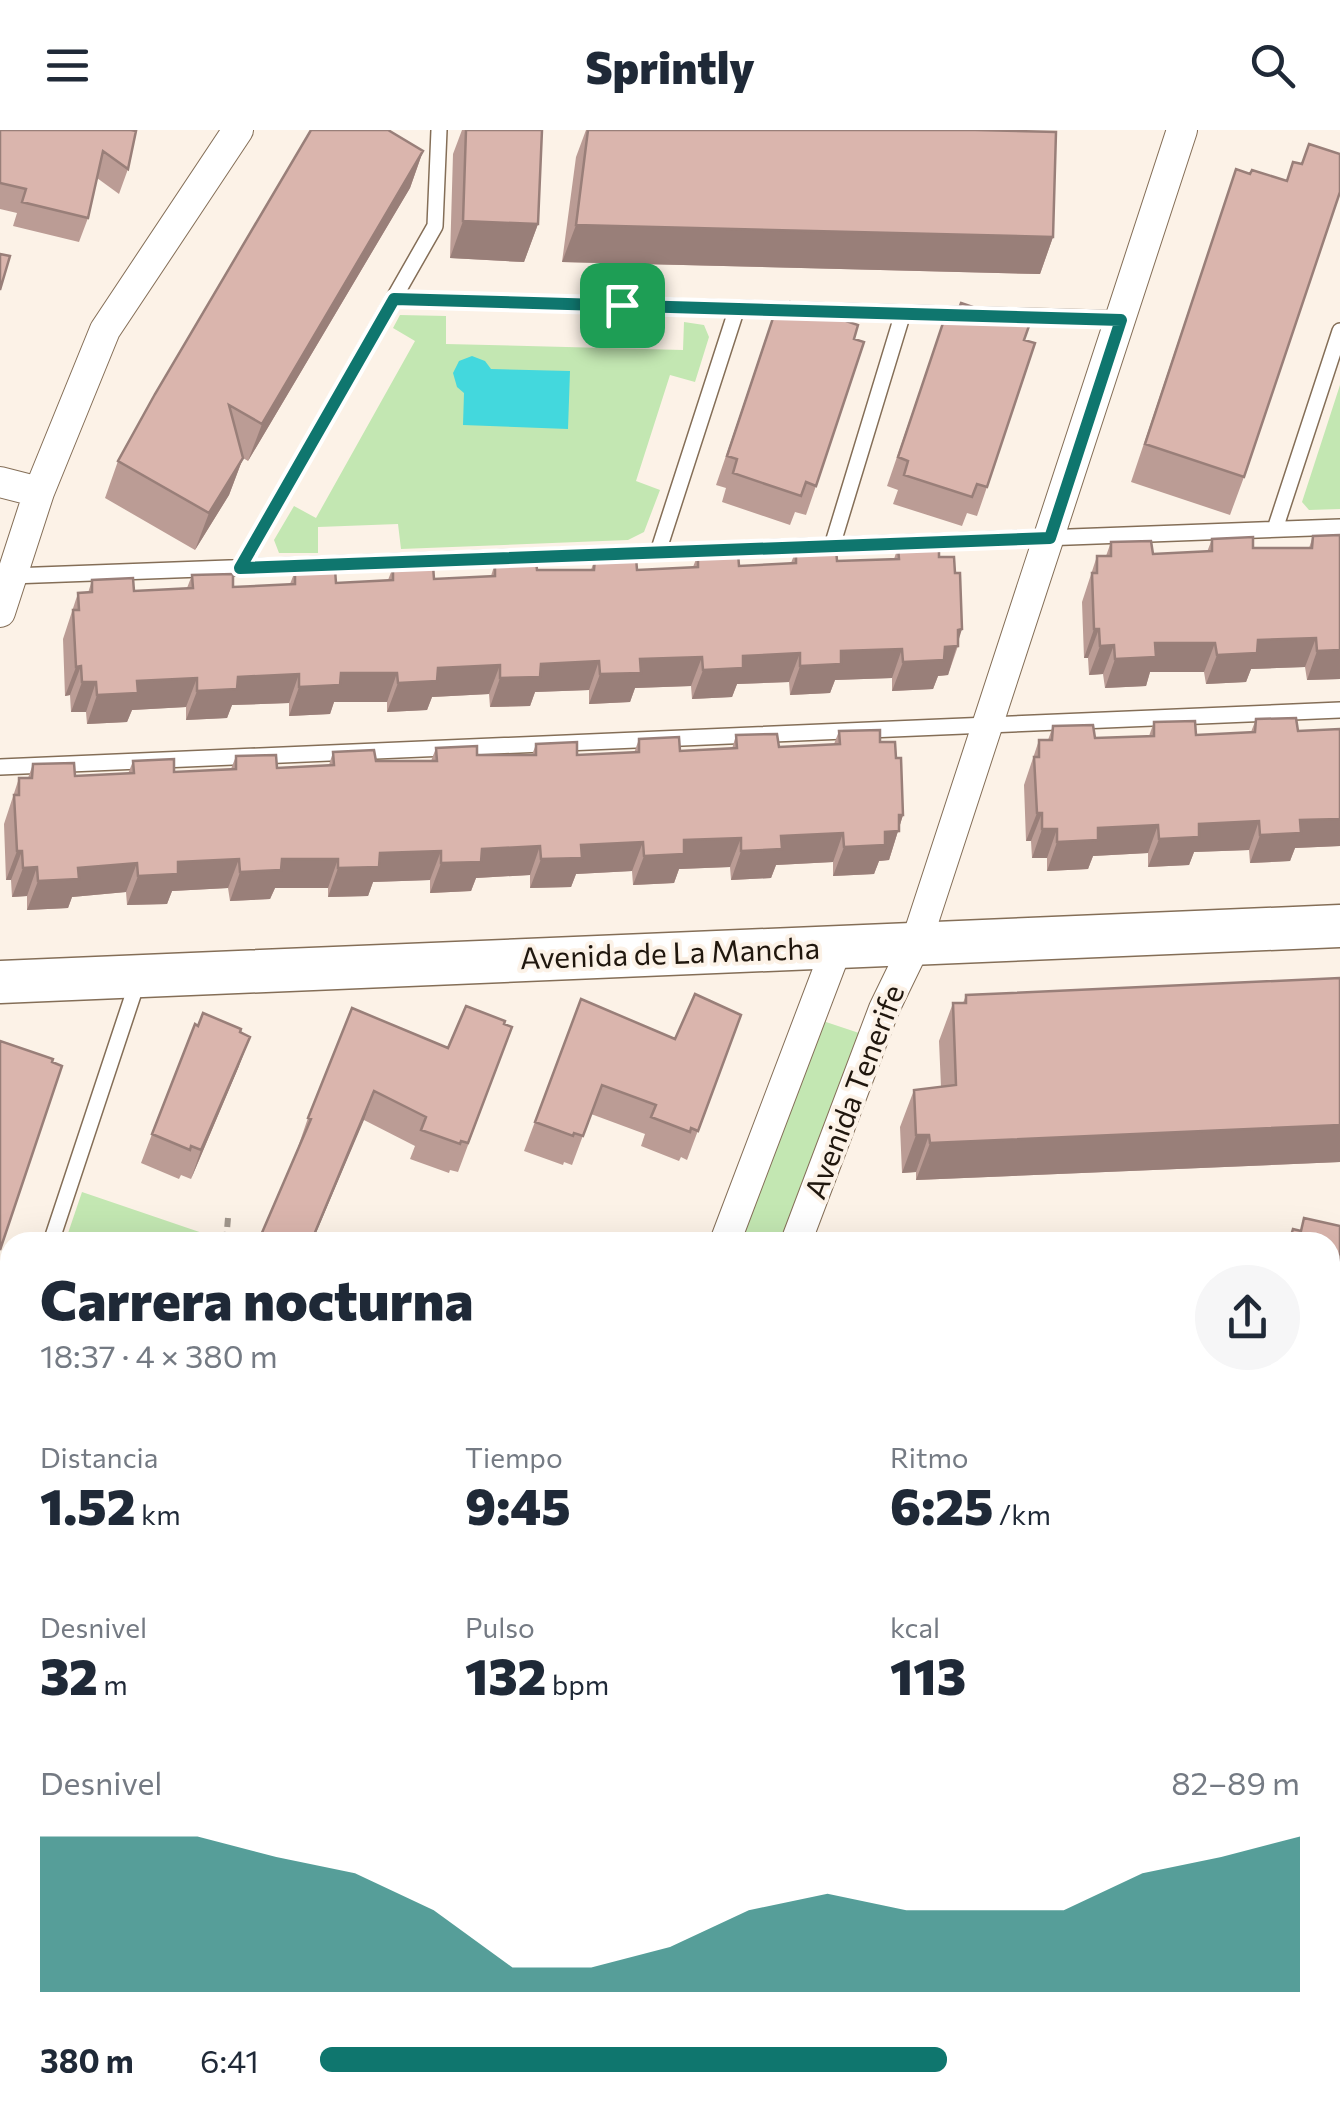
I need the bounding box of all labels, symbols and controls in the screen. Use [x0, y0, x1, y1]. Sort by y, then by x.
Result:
icon: menu [40, 38, 95, 93]
text: Sprintly [585, 38, 755, 93]
icon: search [1245, 38, 1300, 93]
pin [580, 263, 665, 348]
icon: arrive [595, 278, 650, 333]
street label: Avenida de La Mancha [519, 928, 821, 975]
street label: Avenida Tenerife [795, 979, 910, 1203]
text: Carrera nocturna [40, 1264, 474, 1331]
button: share [1195, 1265, 1300, 1370]
text: 18:37 · 4 × 380 m [40, 1335, 278, 1375]
text: Distancia [40, 1440, 158, 1474]
text: Tiempo [465, 1440, 563, 1474]
text: Ritmo [890, 1440, 969, 1474]
text: 1.52 [40, 1474, 136, 1535]
text: 9:45 [465, 1474, 571, 1535]
text: 6:25 [890, 1474, 993, 1535]
text: km [136, 1497, 181, 1531]
text: /km [993, 1497, 1051, 1531]
text: Desnivel [40, 1610, 147, 1644]
text: Pulso [465, 1610, 535, 1644]
text: kcal [890, 1610, 940, 1644]
text: 32 [40, 1644, 98, 1705]
text: 132 [465, 1644, 546, 1705]
text: 113 [890, 1644, 966, 1705]
text: m [98, 1667, 128, 1701]
text: bpm [546, 1667, 609, 1701]
text: Desnivel [40, 1762, 162, 1802]
text: 82–89 m [1171, 1762, 1300, 1802]
text: 380 m [40, 2040, 134, 2080]
text: 6:41 [200, 2040, 259, 2080]

